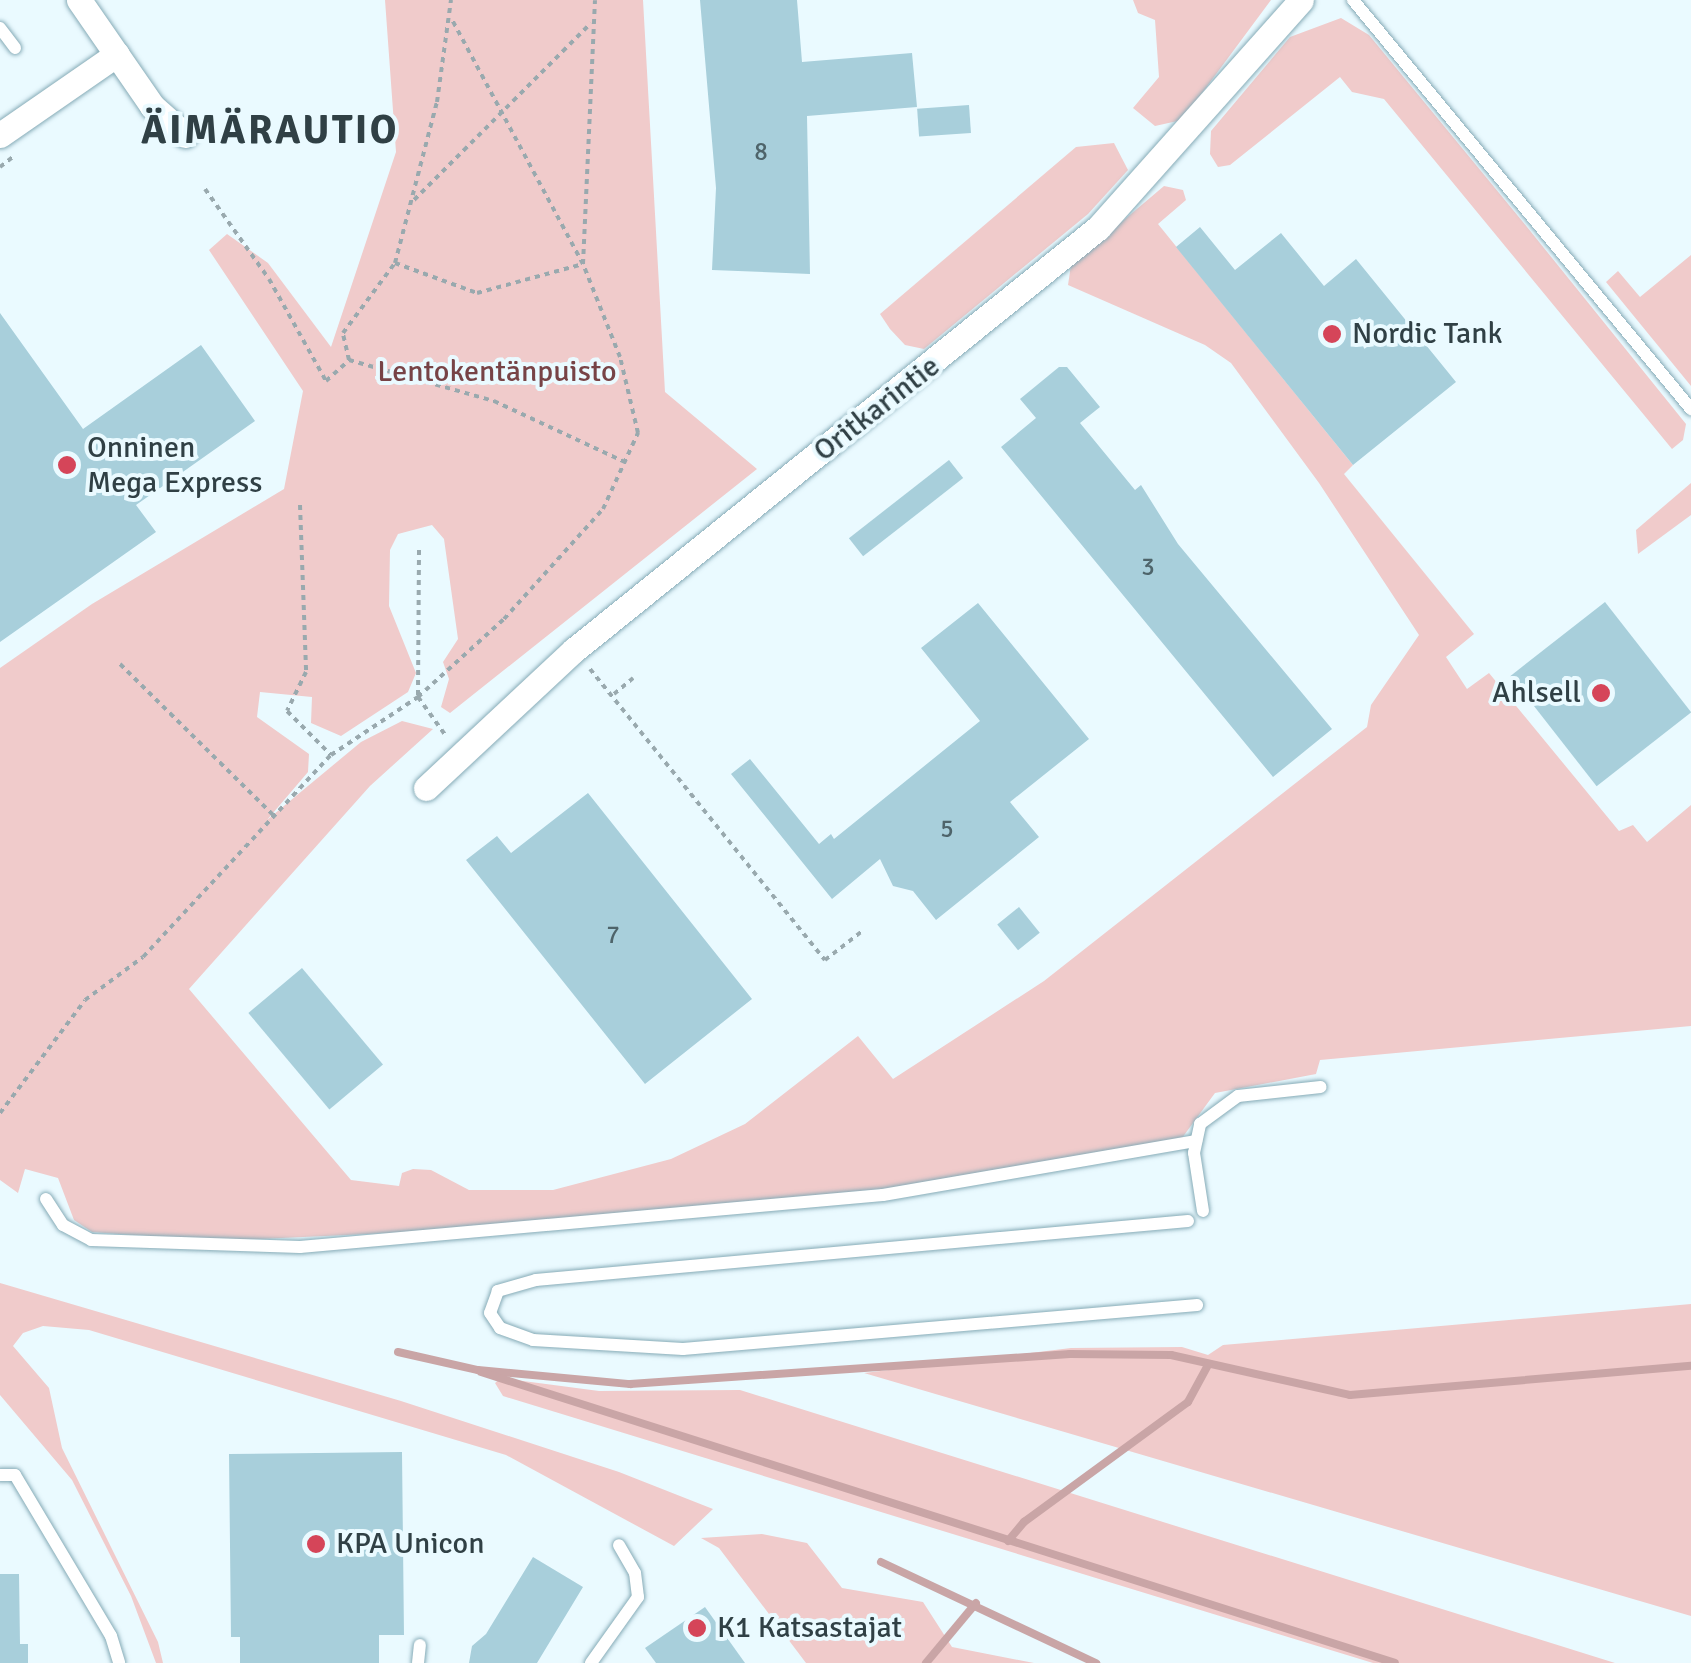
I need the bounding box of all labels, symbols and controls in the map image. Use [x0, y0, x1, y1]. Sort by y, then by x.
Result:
district label: ÄIMÄRAUTIO [141, 106, 399, 154]
house number: 8 [754, 137, 768, 167]
place label: Nordic Tank [1352, 316, 1503, 352]
marker: Nordic Tank [1321, 323, 1343, 345]
street label: Oritkarintie [807, 349, 947, 469]
park label: Lentokentänpuisto [377, 354, 617, 390]
place label: Onninen Mega Express [87, 430, 262, 500]
marker: Onninen Mega Express [56, 454, 78, 476]
house number: 3 [1141, 552, 1155, 582]
place label: Ahlsell [1492, 675, 1581, 711]
marker: Ahlsell [1590, 682, 1612, 704]
house number: 5 [940, 814, 954, 844]
house number: 7 [606, 920, 620, 950]
place label: KPA Unicon [336, 1526, 485, 1562]
marker: KPA Unicon [305, 1533, 327, 1555]
place label: K1 Katsastajat [717, 1610, 902, 1646]
marker: K1 Katsastajat [686, 1617, 708, 1639]

